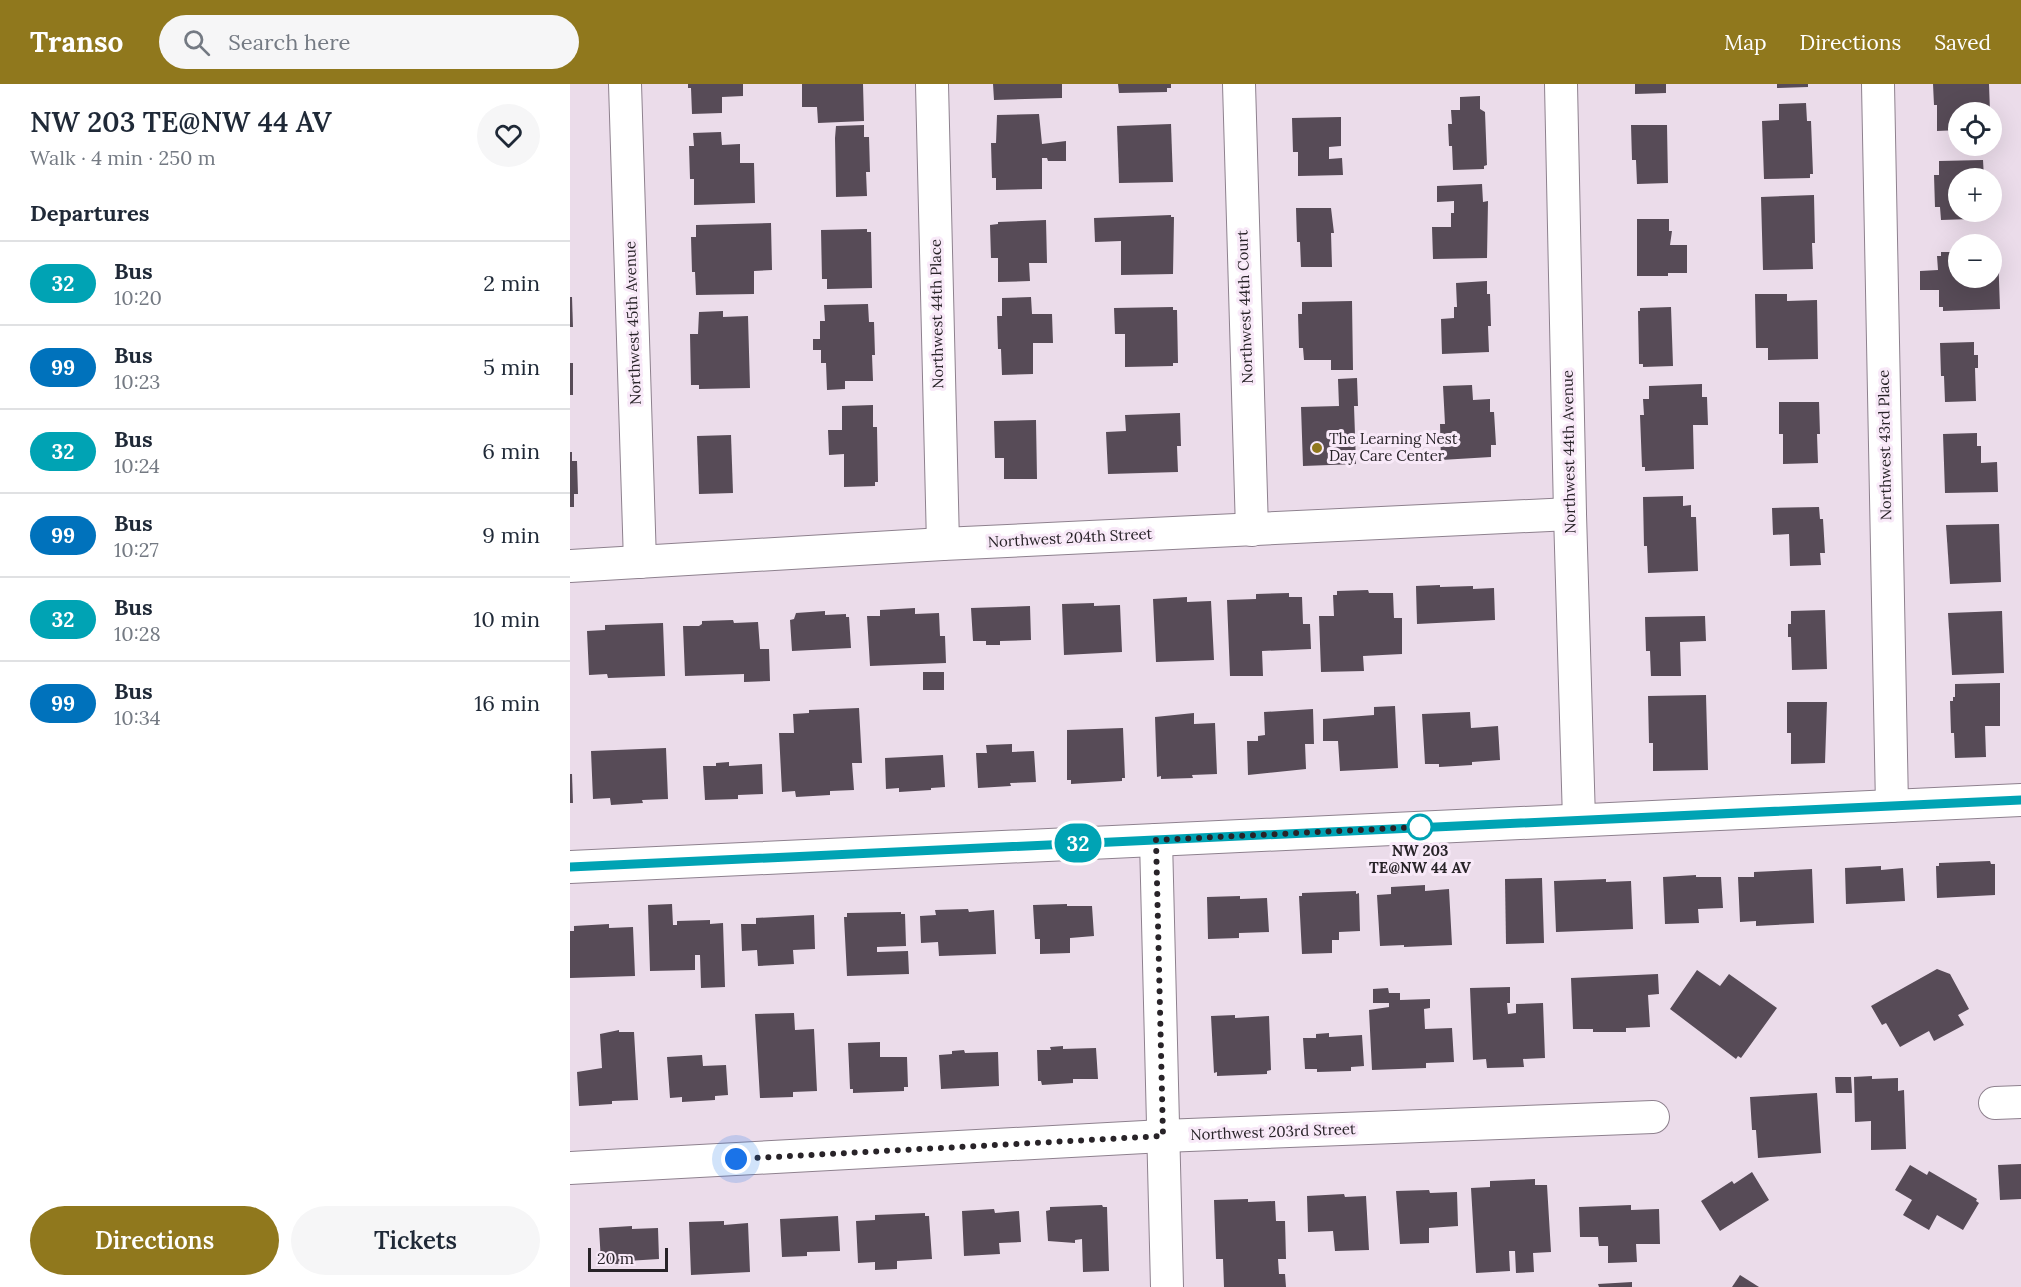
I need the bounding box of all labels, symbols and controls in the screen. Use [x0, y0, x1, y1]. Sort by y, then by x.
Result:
search box [159, 15, 579, 69]
text: Transo [30, 24, 123, 60]
icon: search [180, 26, 213, 59]
text: Search here [228, 28, 351, 56]
text: Map [1724, 29, 1767, 56]
text: Directions [1800, 29, 1901, 56]
text: Saved [1934, 29, 1991, 56]
map controls [1948, 102, 2002, 288]
button: locate [1948, 102, 2002, 156]
text: NW 203 TE@NW 44 AV [30, 104, 332, 140]
button: heart [477, 104, 540, 167]
text: Walk · 4 min · 250 m [30, 145, 216, 170]
button: + [1948, 168, 2002, 222]
text: Departures [30, 199, 149, 227]
street label: Northwest 44th Court [1232, 230, 1257, 384]
button: − [1948, 234, 2002, 288]
street label: Northwest 44th Place [926, 239, 947, 389]
street label: Northwest 45th Avenue [620, 241, 645, 405]
text: Bus [114, 257, 153, 285]
text: 2 min [483, 269, 540, 297]
text: 32 [52, 270, 74, 297]
text: 10:20 [114, 285, 162, 310]
text: Bus [114, 341, 153, 369]
text: 5 min [483, 353, 540, 381]
text: 99 [51, 354, 75, 381]
text: 10:23 [114, 369, 160, 394]
street label: Northwest 44th Avenue [1558, 370, 1579, 534]
street label: Northwest 43rd Place [1874, 370, 1895, 521]
text: Bus [114, 425, 153, 453]
place label: The Learning Nest Day Care Center [1329, 429, 1458, 465]
text: 6 min [482, 437, 540, 465]
text: 32 [52, 438, 74, 465]
marker: The Learning Nest Day Care Center [1310, 441, 1324, 455]
text: 10:24 [114, 453, 160, 478]
text: Bus [114, 509, 153, 537]
text: 9 min [482, 521, 540, 549]
text: 99 [51, 522, 75, 549]
street label: Northwest 204th Street [987, 524, 1153, 551]
text: 10:27 [114, 537, 159, 562]
text: Bus [114, 593, 153, 621]
text: 10 min [473, 605, 540, 633]
text: 32 [52, 606, 74, 633]
text: 10:28 [114, 621, 161, 646]
text: Bus [114, 677, 153, 705]
text: 16 min [474, 689, 540, 717]
text: 99 [51, 690, 75, 717]
text: 10:34 [114, 705, 161, 730]
marker: NW 203 TE@NW 44 AV [1407, 814, 1433, 840]
line badge: 32 [1051, 824, 1105, 862]
text: 32 [1067, 830, 1089, 857]
place label: NW 203 TE@NW 44 AV [1369, 841, 1471, 877]
street label: Northwest 203rd Street [1190, 1119, 1356, 1144]
your location [721, 1144, 751, 1174]
button: Directions [30, 1206, 279, 1275]
button: Tickets [291, 1206, 540, 1275]
scale bar [588, 1245, 668, 1272]
text: 20 m [597, 1248, 634, 1268]

